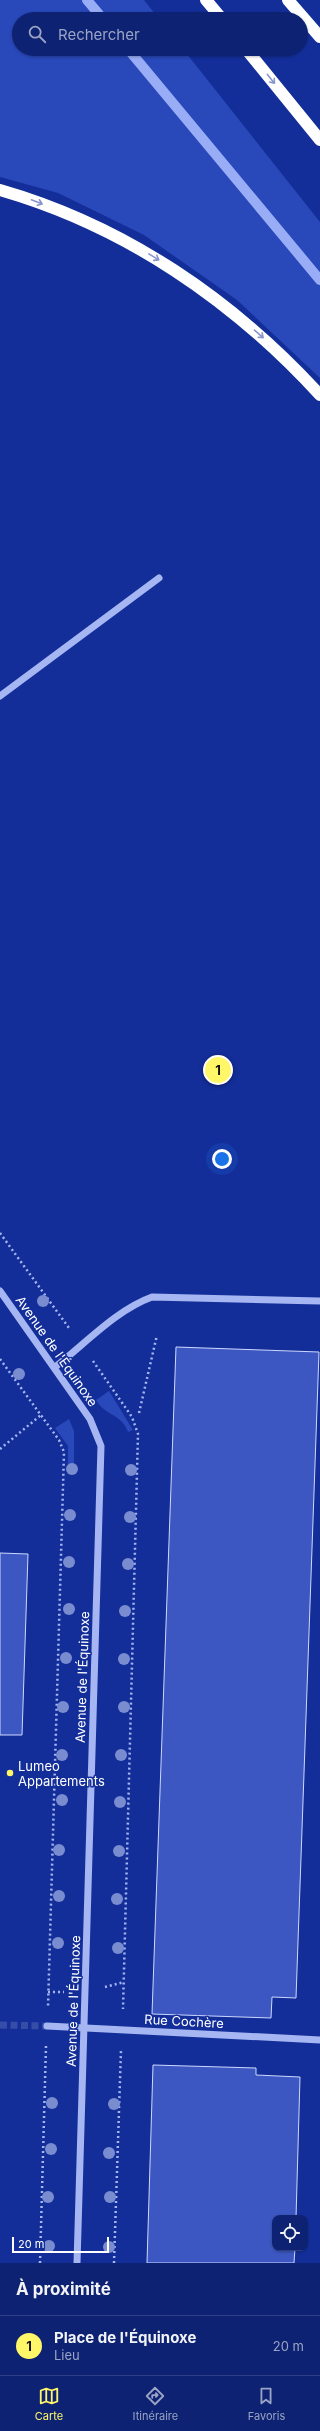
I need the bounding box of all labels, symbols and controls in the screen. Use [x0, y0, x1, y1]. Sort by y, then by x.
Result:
search box [12, 12, 308, 56]
icon: search [26, 23, 48, 45]
text: Rechercher [58, 25, 140, 44]
one-way arrow [266, 74, 275, 85]
one-way arrow [31, 198, 43, 206]
one-way arrow [148, 254, 160, 262]
one-way arrow [254, 330, 264, 339]
pin: 1 [205, 1055, 231, 1085]
your location [212, 1149, 232, 1169]
street label: Avenue de l'Équinoxe [13, 1292, 101, 1410]
street label: Avenue de l'Équinoxe [72, 1611, 92, 1743]
place label: Lumeo Appartements [18, 1758, 105, 1789]
marker: Lumeo Appartements [5, 1768, 15, 1778]
street label: Avenue de l'Équinoxe [63, 1935, 83, 2067]
street label: Rue Cochère [144, 2011, 224, 2031]
map controls [272, 2215, 308, 2251]
button: locate [272, 2215, 308, 2251]
scale bar [12, 2235, 109, 2254]
text: 20 m [18, 2237, 44, 2251]
text: À proximité [16, 2279, 111, 2299]
text: Place de l'Équinoxe [54, 2328, 196, 2347]
text: 1 [26, 2338, 32, 2354]
text: 20 m [273, 2338, 304, 2354]
text: Lieu [54, 2347, 80, 2363]
tab: Carte [35, 2385, 63, 2423]
tab: Itinéraire [133, 2385, 178, 2423]
tab: Favoris [248, 2385, 285, 2423]

